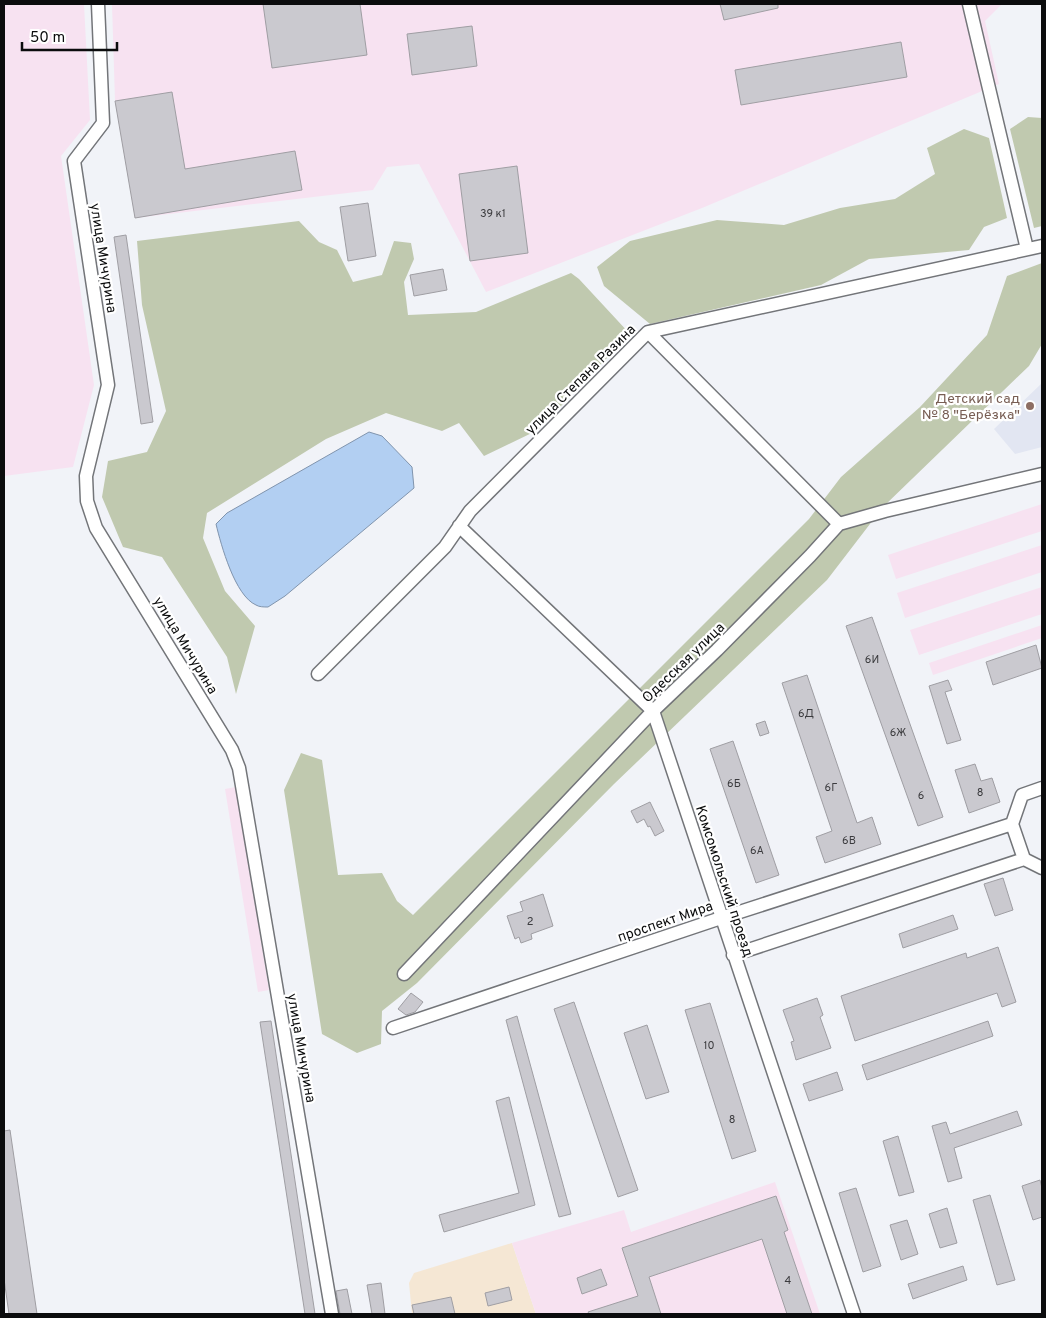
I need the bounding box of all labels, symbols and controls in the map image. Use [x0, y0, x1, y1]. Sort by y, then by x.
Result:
scale bar [22, 20, 118, 52]
text: 50 m [30, 29, 65, 48]
street label: улица Мичурина [85, 202, 120, 314]
house number: 39 к1 [480, 207, 506, 221]
street label: улица Степана Разина [522, 321, 640, 439]
place label: Детский сад № 8 "Берёзка" [922, 391, 1020, 424]
marker: Детский сад № 8 "Берёзка" [1024, 400, 1036, 412]
street label: улица Мичурина [149, 594, 221, 698]
street label: Одесская улица [639, 619, 729, 707]
house number: 6И [865, 653, 879, 667]
house number: 6Д [798, 707, 814, 721]
house number: 6Ж [890, 726, 906, 740]
house number: 6Б [727, 777, 741, 791]
house number: 6Г [825, 781, 837, 795]
house number: 8 [977, 786, 983, 800]
house number: 6 [918, 789, 924, 803]
street label: Комсомольский проезд [691, 804, 756, 959]
house number: 6В [842, 834, 856, 848]
house number: 6А [750, 844, 764, 858]
street label: проспект Мира [616, 898, 715, 947]
house number: 2 [527, 915, 533, 929]
street label: улица Мичурина [283, 992, 319, 1104]
house number: 10 [703, 1039, 715, 1053]
house number: 8 [729, 1113, 735, 1127]
house number: 4 [785, 1274, 792, 1288]

